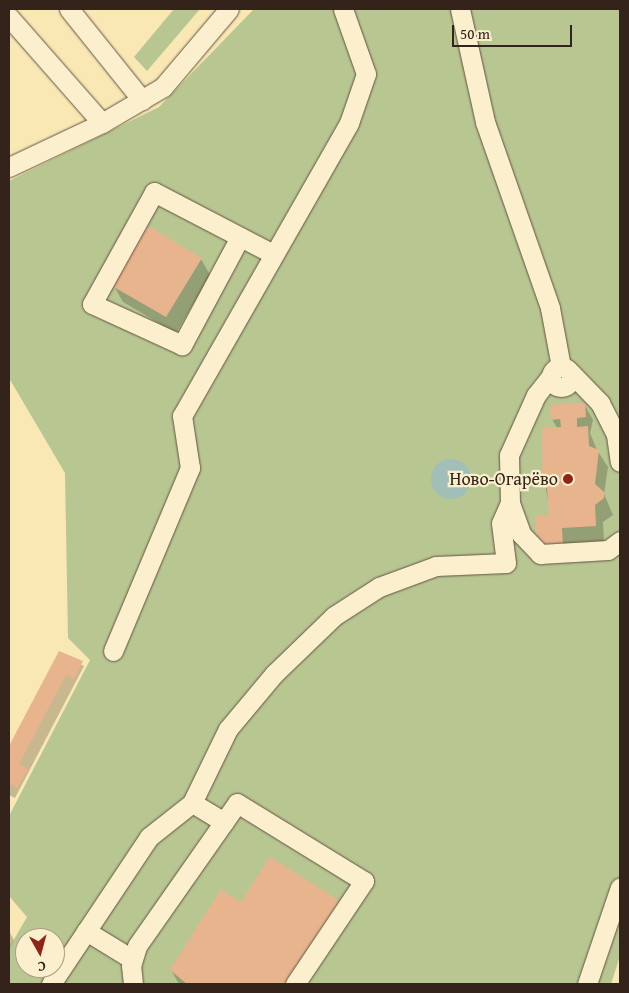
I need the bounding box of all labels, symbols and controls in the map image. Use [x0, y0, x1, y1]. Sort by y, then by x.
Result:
scale bar [454, 15, 574, 47]
text: 50 m [460, 23, 490, 44]
place label: Ново-Огарёво [449, 468, 558, 490]
marker: Ново-Огарёво [562, 473, 574, 485]
north arrow [15, 928, 65, 978]
text: С [37, 956, 47, 977]

